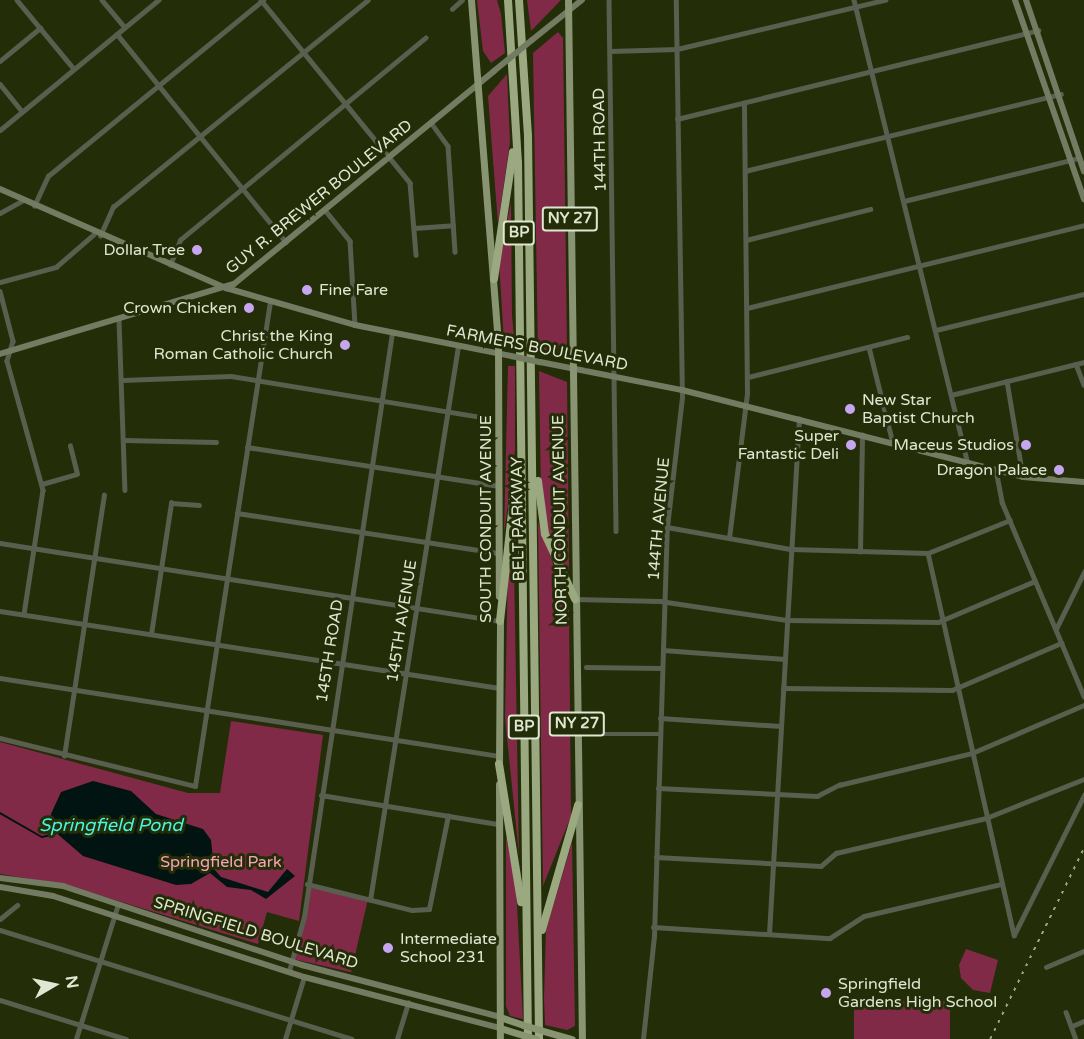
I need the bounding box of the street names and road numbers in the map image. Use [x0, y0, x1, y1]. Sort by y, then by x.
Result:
street label: 144TH ROAD [589, 88, 611, 192]
street label: GUY R. BREWER BOULEVARD [222, 116, 416, 278]
road number: NY 27 [542, 207, 598, 231]
road number: BP [502, 221, 536, 245]
street label: FARMERS BOULEVARD [445, 321, 629, 375]
street label: SOUTH CONDUIT AVENUE [476, 415, 496, 623]
street label: NORTH CONDUIT AVENUE [549, 415, 571, 625]
street label: BELT PARKWAY [507, 456, 529, 582]
street label: 144TH AVENUE [644, 456, 674, 582]
street label: 145TH AVENUE [383, 558, 421, 684]
street label: 145TH ROAD [312, 598, 348, 704]
road number: NY 27 [548, 712, 606, 736]
road number: BP [508, 715, 540, 739]
street label: SPRINGFIELD BOULEVARD [151, 893, 361, 973]

